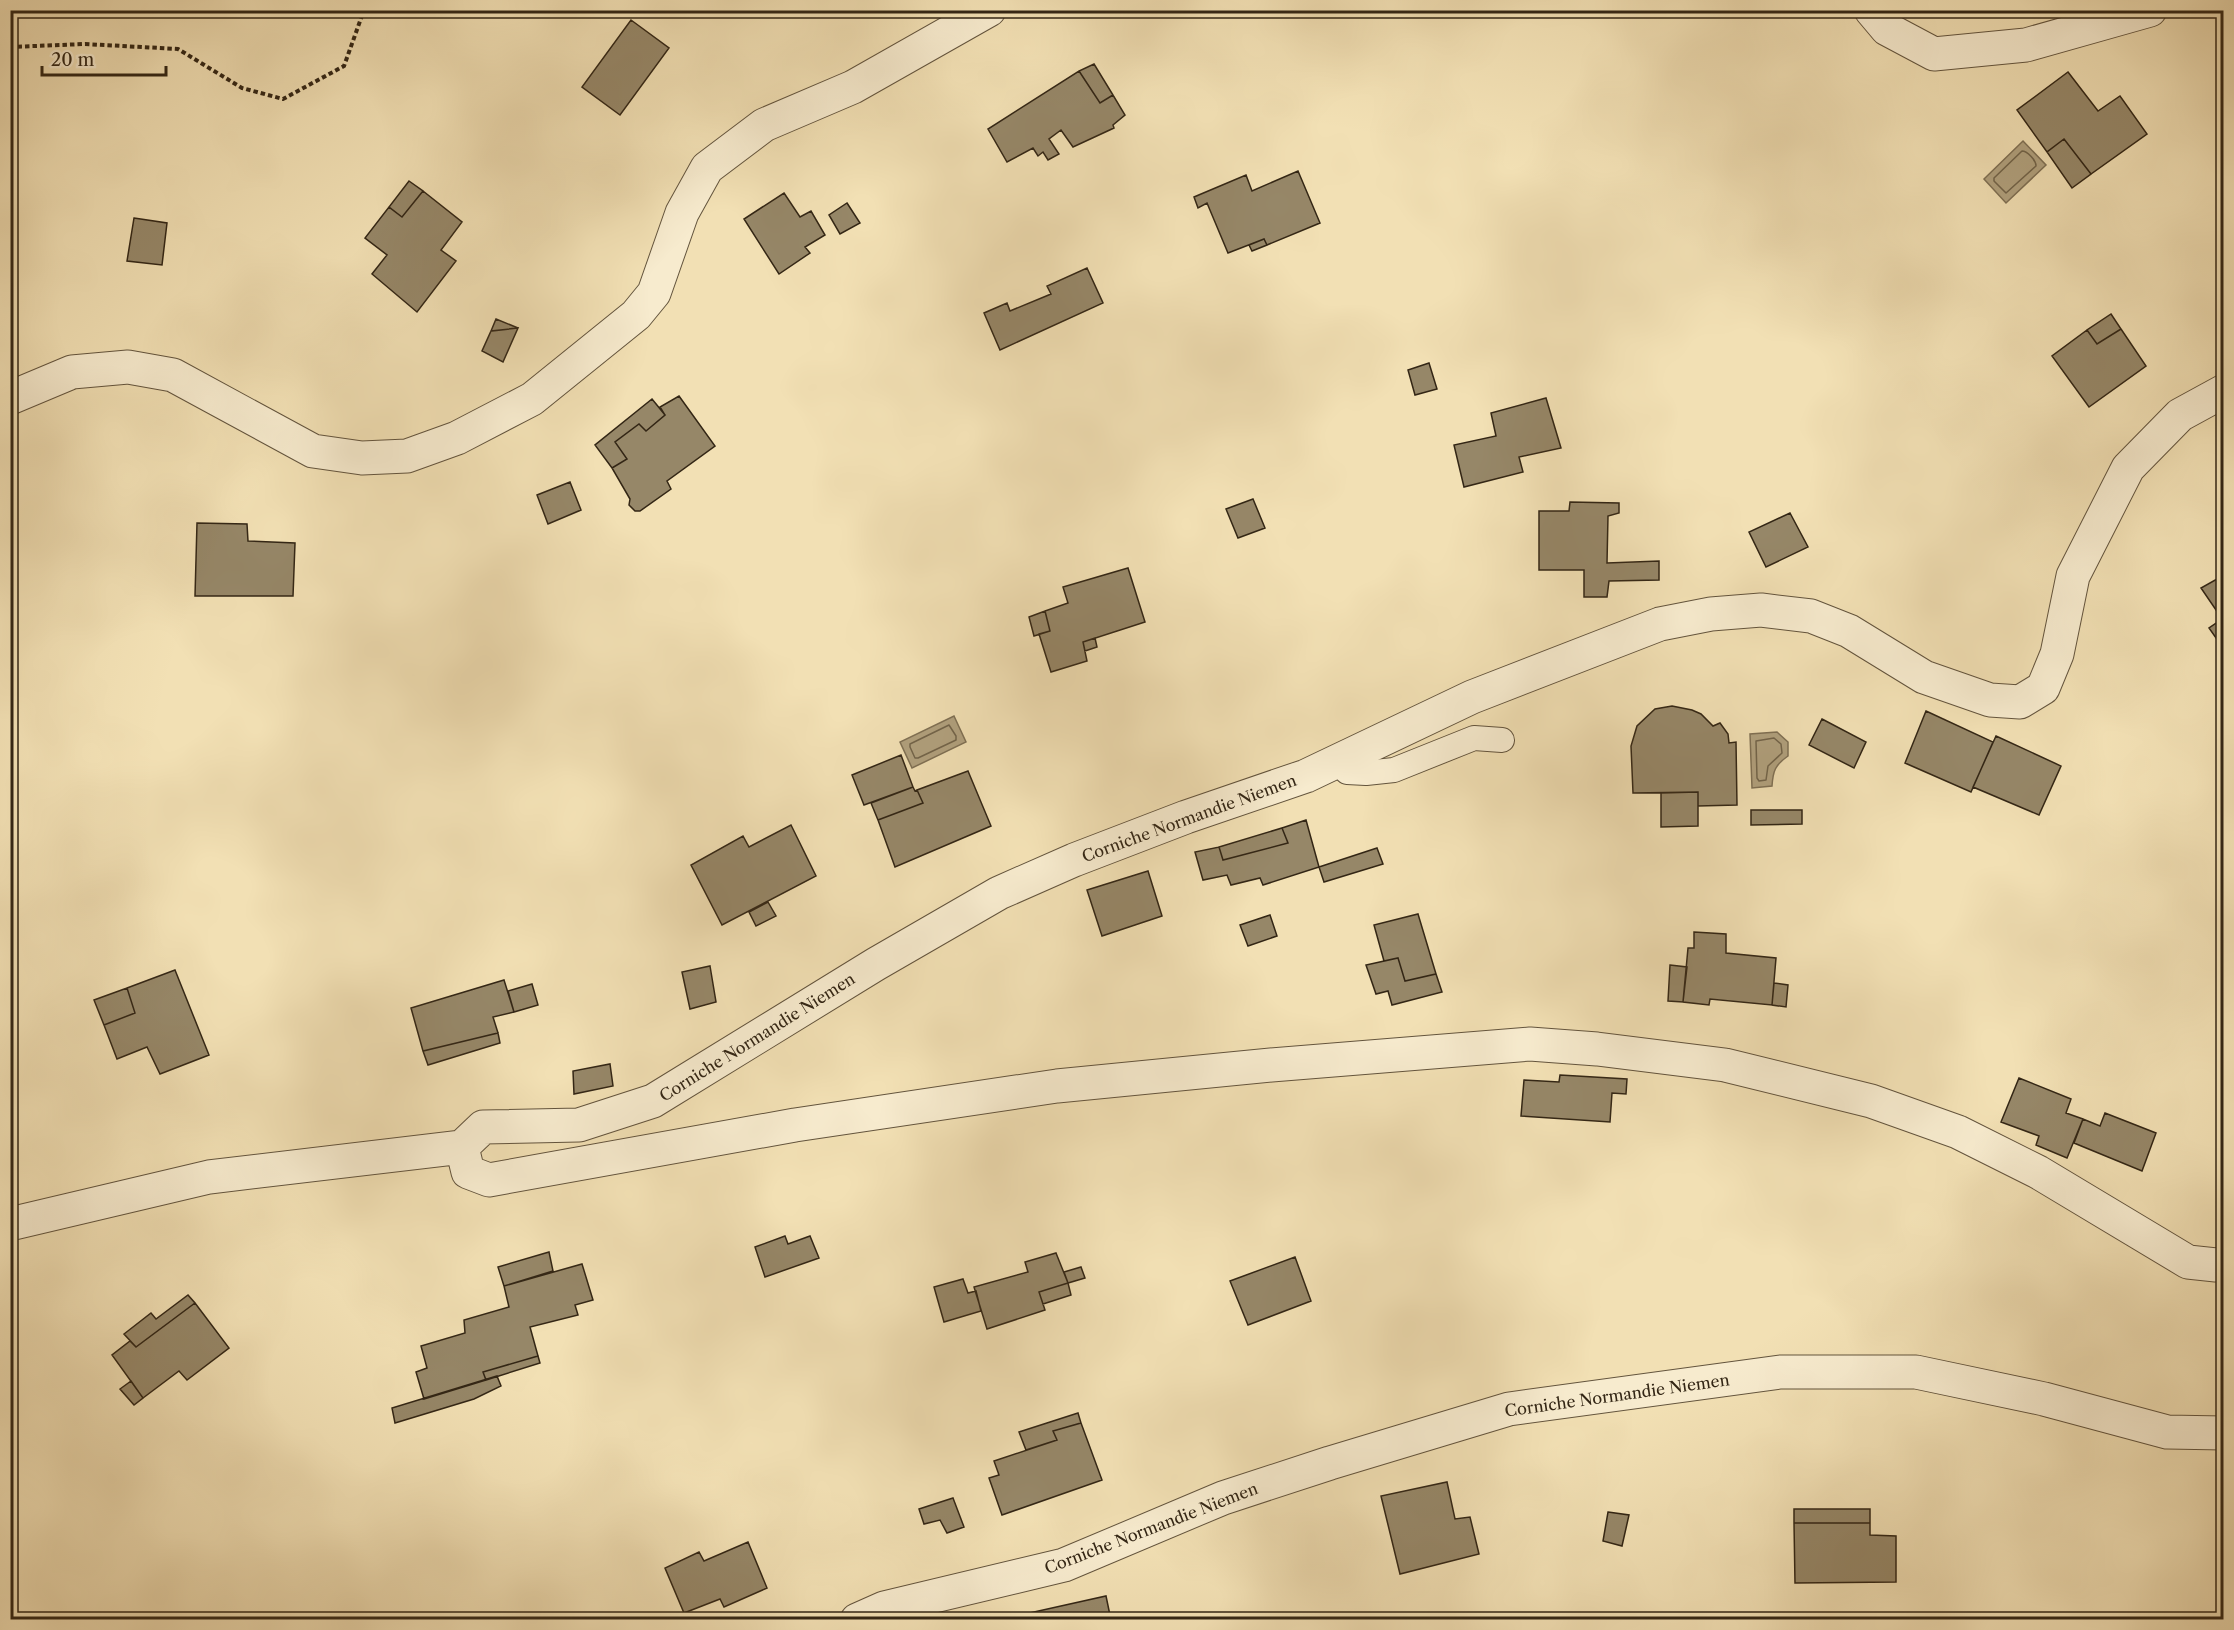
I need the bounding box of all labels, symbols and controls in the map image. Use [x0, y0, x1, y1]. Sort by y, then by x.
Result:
scale bar [42, 39, 166, 77]
text: 20 m [51, 49, 95, 71]
street label: Corniche Normandie Niemen [1079, 770, 1299, 866]
street label: Corniche Normandie Niemen [656, 968, 858, 1106]
street label: Corniche Normandie Niemen [1503, 1369, 1731, 1421]
street label: Corniche Normandie Niemen [1042, 1478, 1260, 1578]

